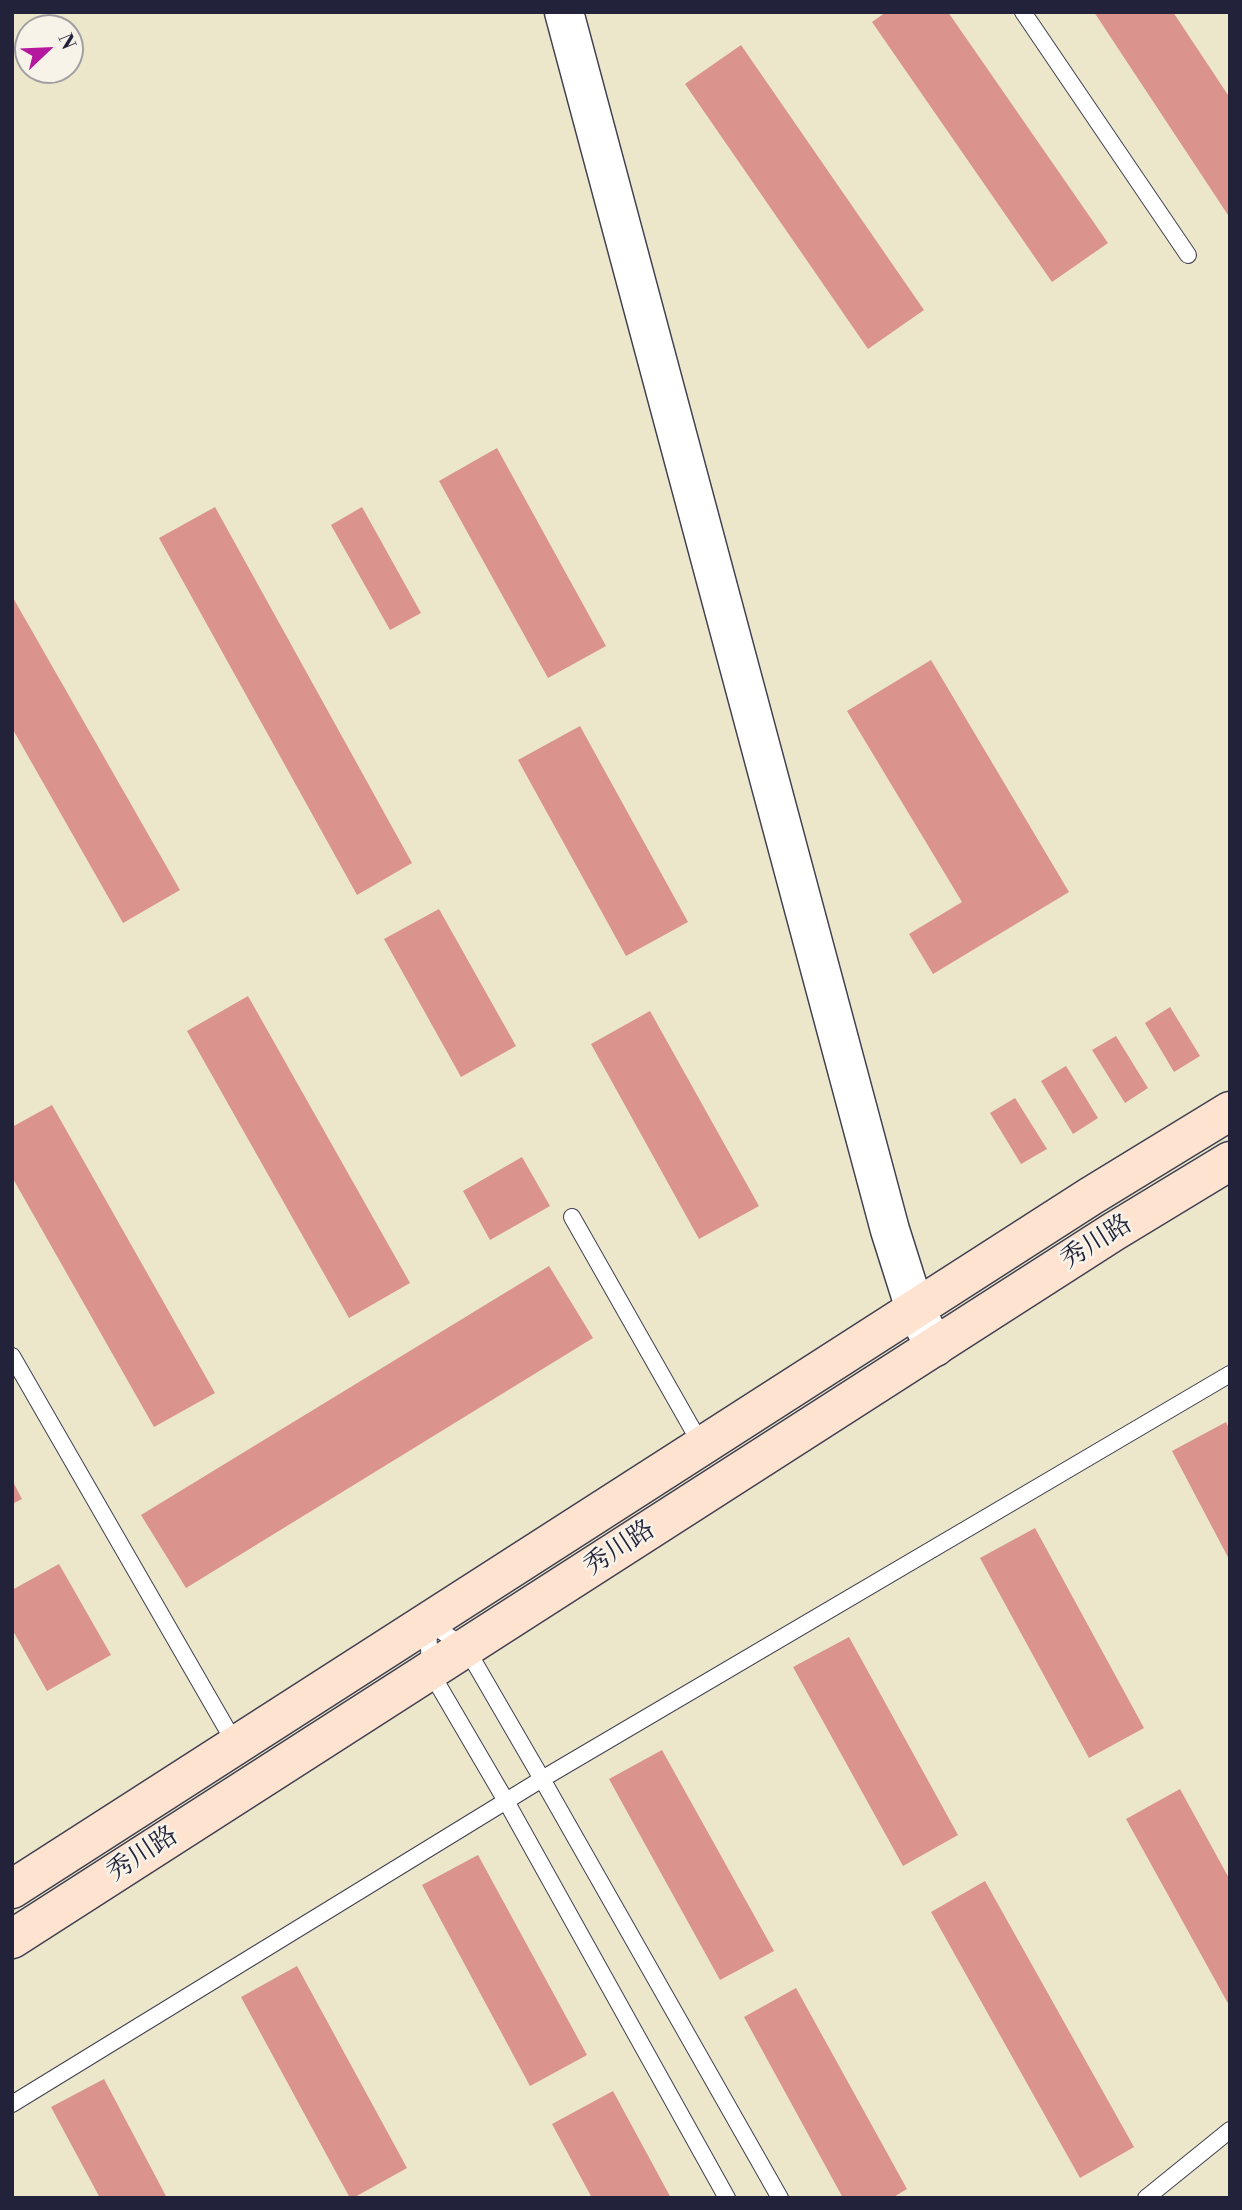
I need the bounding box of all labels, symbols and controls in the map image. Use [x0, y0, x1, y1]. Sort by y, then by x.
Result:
north arrow [14, 14, 84, 84]
text: N [53, 30, 80, 53]
street label: 秀川路 [1056, 1209, 1138, 1277]
street label: 秀川路 [579, 1515, 661, 1583]
street label: 秀川路 [102, 1821, 184, 1889]

